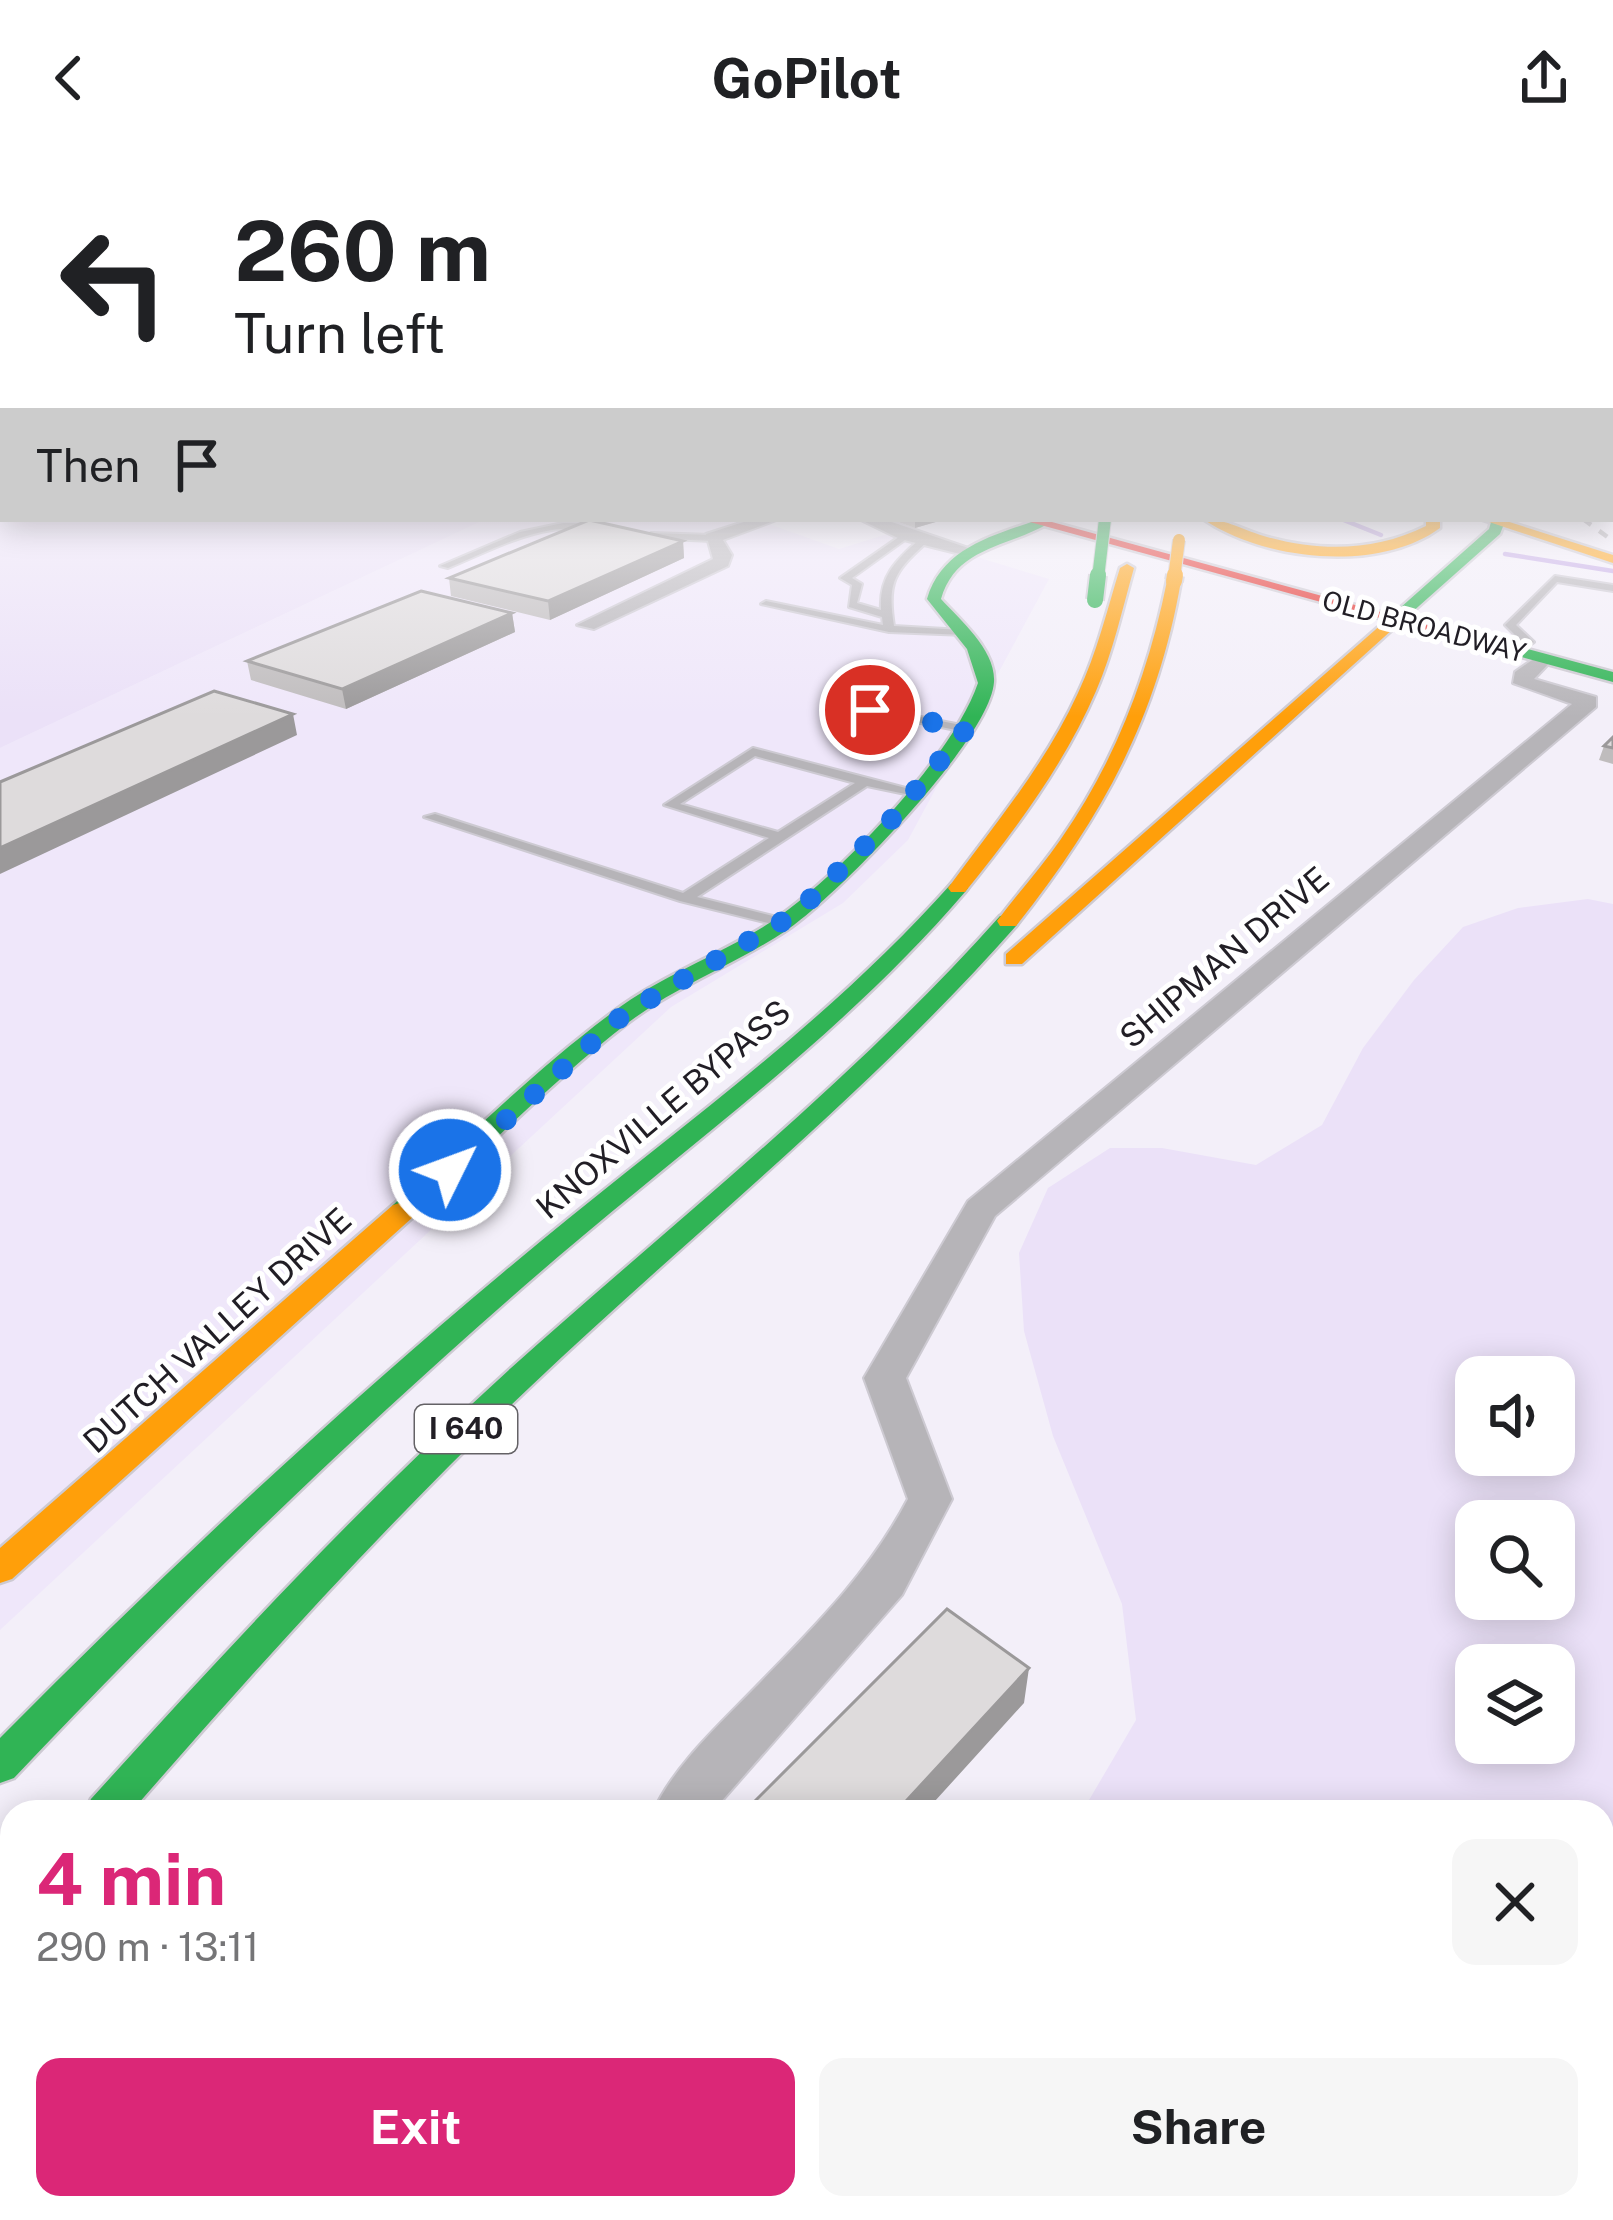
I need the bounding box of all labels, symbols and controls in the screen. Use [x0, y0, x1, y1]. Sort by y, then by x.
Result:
icon: back [36, 45, 102, 111]
icon: share [1511, 45, 1577, 111]
text: GoPilot [712, 47, 901, 110]
text: 260 m [234, 201, 491, 300]
icon: left [36, 204, 192, 360]
text: Turn left [234, 302, 445, 365]
icon: arrive [164, 432, 230, 498]
text: Then [36, 439, 140, 492]
street label: OLD BROADWAY [1319, 583, 1530, 669]
pin [819, 659, 921, 761]
icon: arrive [837, 677, 903, 743]
street label: SHIPMAN DRIVE [1112, 859, 1336, 1055]
street label: KNOXVILLE BYPASS [528, 992, 798, 1226]
position arrow [387, 1107, 513, 1233]
street label: DUTCH VALLEY DRIVE [75, 1200, 359, 1460]
map controls [1455, 1356, 1575, 1764]
button: sound [1455, 1356, 1575, 1476]
road number: I 640 [415, 1405, 517, 1453]
button: search [1455, 1500, 1575, 1620]
button: layers [1455, 1644, 1575, 1764]
text: 4 min [36, 1837, 226, 1921]
button: close [1452, 1839, 1578, 1965]
text: 290 m · 13:11 [36, 1924, 259, 1970]
button: Exit [36, 2058, 795, 2196]
button: Share [819, 2058, 1578, 2196]

